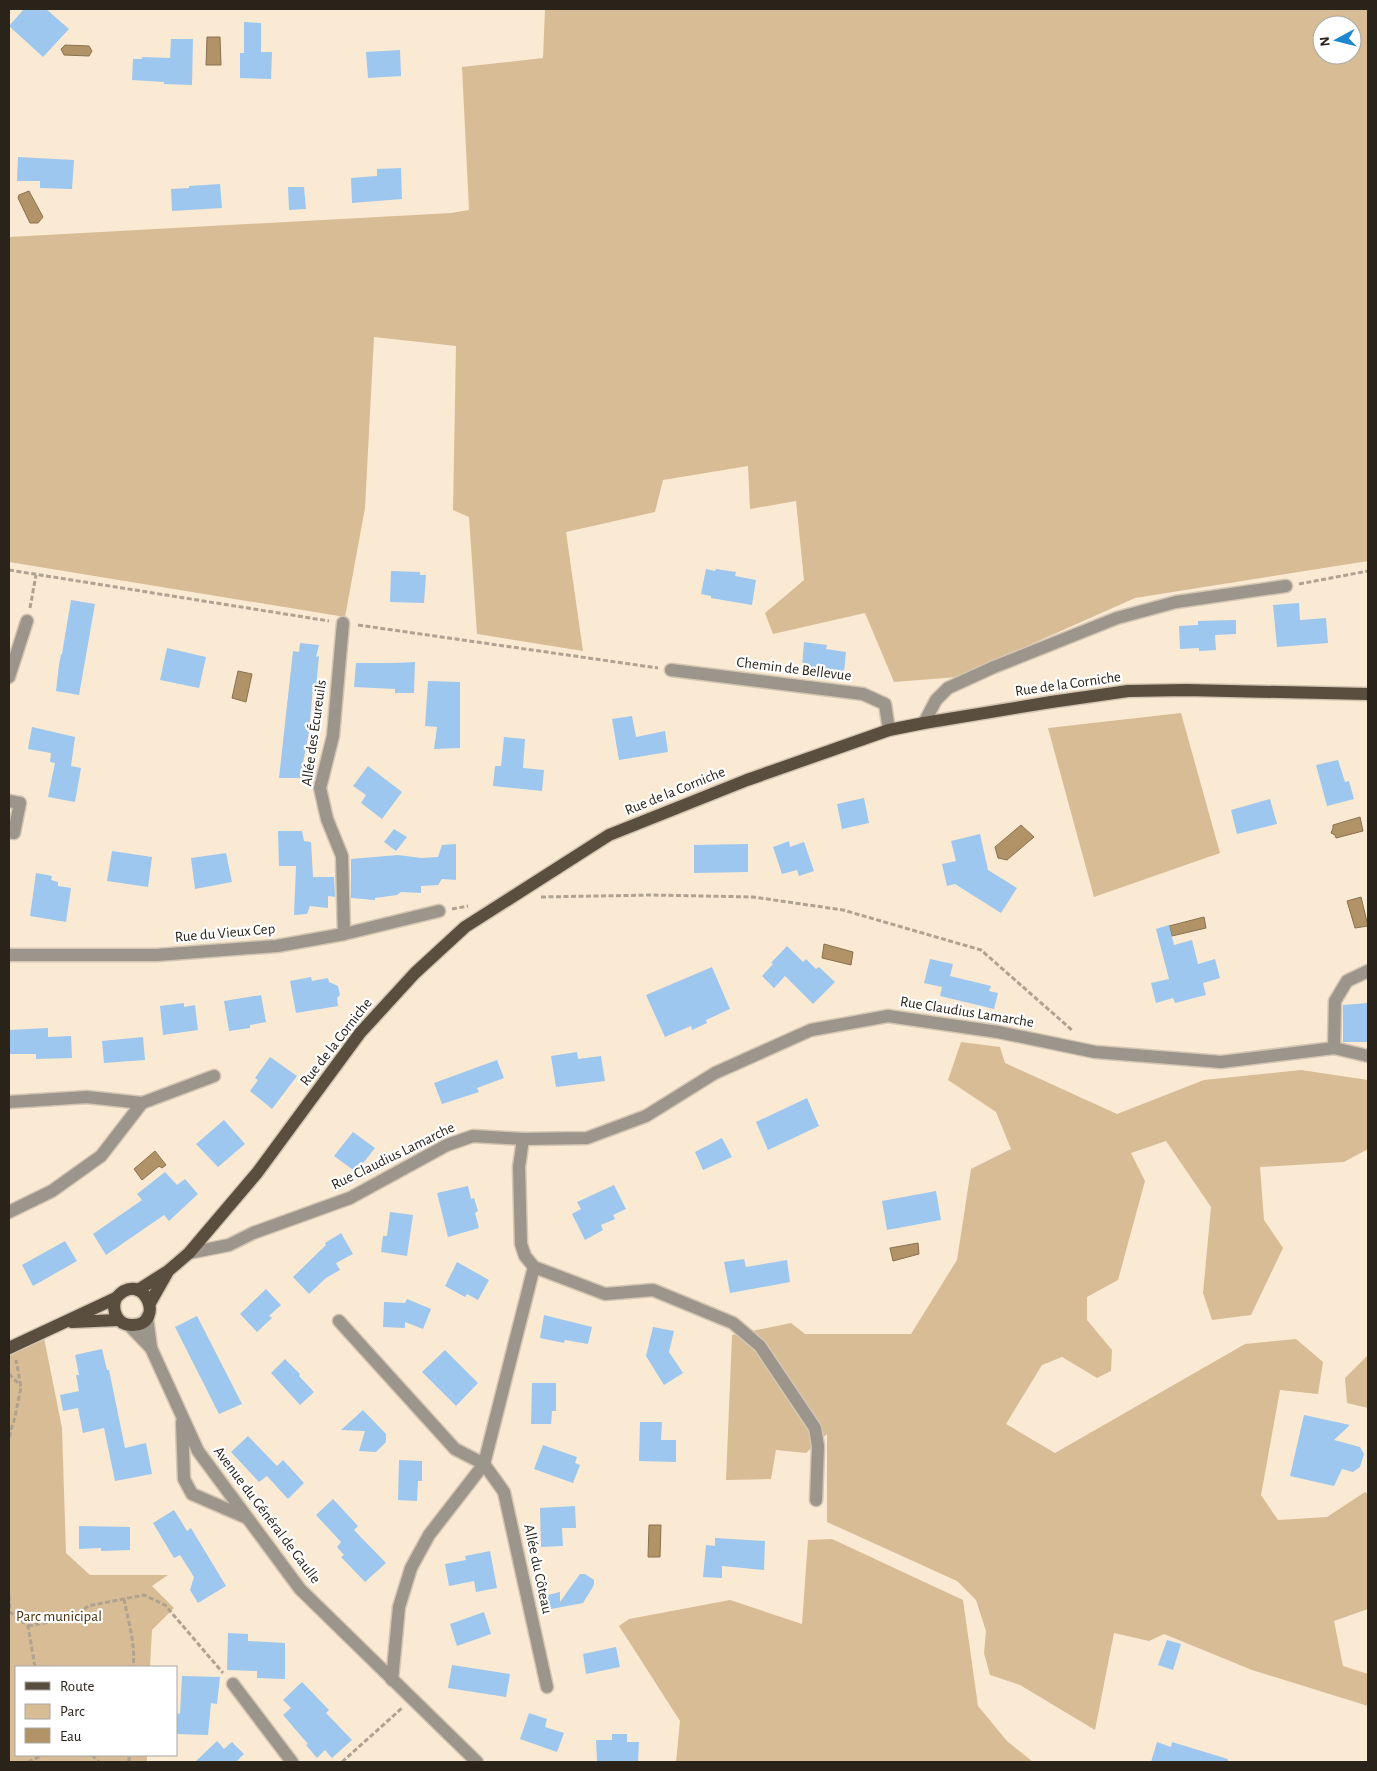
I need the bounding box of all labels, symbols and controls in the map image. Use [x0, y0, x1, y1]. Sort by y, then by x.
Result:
north arrow [1312, 15, 1362, 65]
text: N [1318, 36, 1333, 47]
street label: Chemin de Bellevue [736, 655, 852, 683]
street label: Rue de la Corniche [1014, 669, 1122, 699]
street label: Allée des Écureuils [297, 678, 329, 787]
street label: Rue de la Corniche [623, 764, 727, 818]
street label: Rue du Vieux Cep [174, 921, 276, 945]
street label: Rue Claudius Lamarche [899, 994, 1035, 1030]
street label: Rue de la Corniche [297, 995, 375, 1089]
street label: Rue Claudius Lamarche [329, 1120, 457, 1192]
street label: Avenue du Général de Gaulle [211, 1444, 323, 1586]
street label: Allée du Côteau [521, 1523, 555, 1616]
park label: Parc municipal [16, 1609, 102, 1624]
legend [15, 1666, 178, 1756]
text: Route [60, 1679, 94, 1694]
text: Parc [60, 1704, 85, 1719]
text: Eau [60, 1729, 82, 1744]

